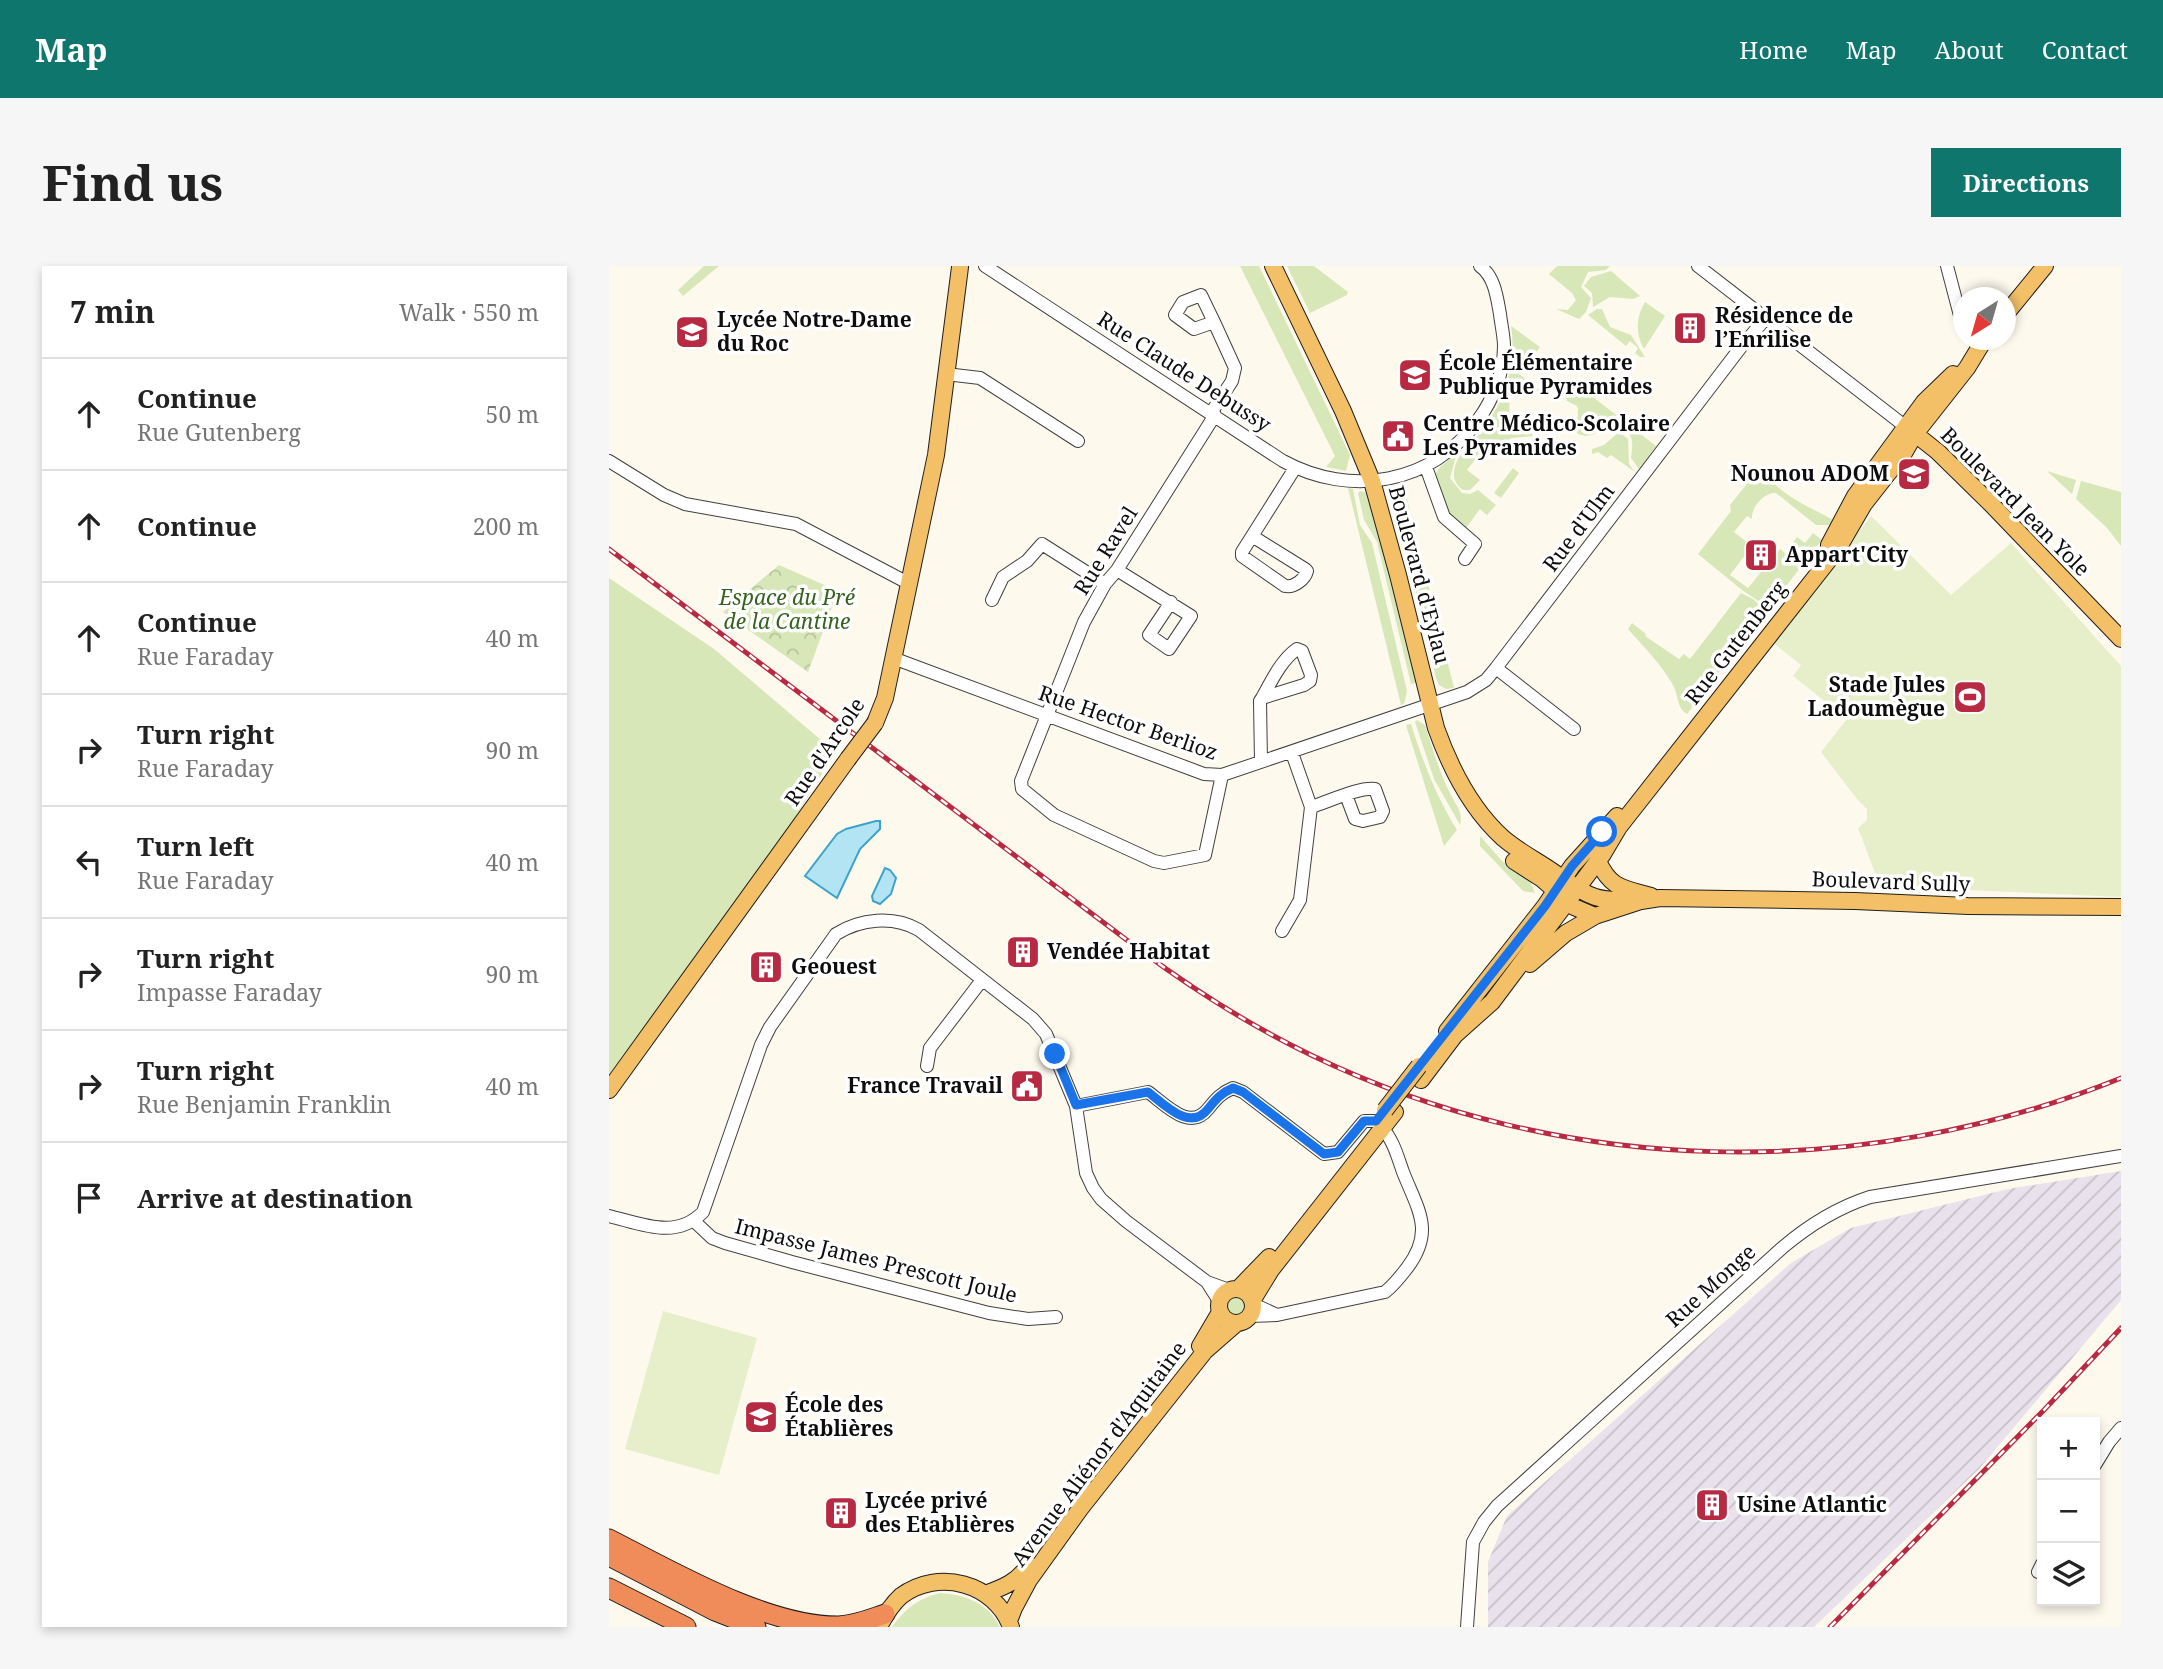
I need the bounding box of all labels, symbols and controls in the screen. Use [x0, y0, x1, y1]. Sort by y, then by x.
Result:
text: Map [35, 27, 108, 72]
text: Home [1739, 33, 1808, 66]
text: Map [1846, 33, 1897, 66]
text: About [1935, 33, 2004, 66]
text: Contact [2042, 33, 2128, 66]
button: Directions [1931, 148, 2121, 217]
text: Find us [42, 149, 223, 215]
north arrow [1953, 287, 2016, 350]
text: 7 min [70, 291, 155, 332]
text: Walk · 550 m [399, 296, 539, 328]
place label: Résidence de l’Enrilise [1715, 301, 1853, 353]
place label: Lycée Notre-Dame du Roc [717, 305, 912, 357]
street label: Rue Claude Debussy [1092, 305, 1277, 438]
building icon: Résidence de l’Enrilise [1671, 309, 1709, 347]
school or university icon: Lycée Notre-Dame du Roc [673, 313, 711, 351]
place label: École Élémentaire Publique Pyramides [1439, 348, 1652, 400]
school or university icon: École Élémentaire Publique Pyramides [1396, 356, 1434, 394]
text: Continue [137, 380, 257, 416]
icon: ahead [70, 395, 108, 433]
text: 50 m [486, 398, 539, 430]
place label: Centre Médico-Scolaire Les Pyramides [1423, 409, 1670, 461]
text: Rue Gutenberg [137, 416, 301, 448]
public building icon: Centre Médico-Scolaire Les Pyramides [1379, 417, 1417, 455]
street label: Boulevard Jean Yole [1935, 421, 2096, 582]
school or university icon: Nounou ADOM [1895, 455, 1933, 493]
place label: Nounou ADOM [1731, 459, 1889, 487]
street label: Rue d'Ulm [1536, 478, 1620, 577]
street label: Boulevard d'Eylau [1383, 483, 1457, 667]
street label: Rue Ravel [1067, 501, 1144, 600]
icon: ahead [70, 507, 108, 545]
text: Continue [137, 508, 257, 544]
text: 200 m [473, 510, 539, 542]
building icon: Appart'City [1742, 536, 1780, 574]
place label: Appart'City [1785, 540, 1909, 568]
street label: Rue Gutenberg [1678, 574, 1793, 710]
park label: Espace du Pré de la Cantine [718, 583, 856, 635]
text: Continue [137, 604, 257, 640]
icon: ahead [70, 619, 108, 657]
text: 40 m [486, 622, 539, 654]
text: Rue Faraday [137, 640, 274, 672]
place label: Stade Jules Ladoumègue [1808, 670, 1945, 722]
street label: Rue Hector Berlioz [1035, 678, 1222, 766]
sports icon: Stade Jules Ladoumègue [1951, 678, 1989, 716]
street label: Rue d'Arcole [778, 692, 871, 811]
text: Turn right [137, 716, 274, 752]
icon: right [70, 731, 108, 769]
text: 90 m [486, 734, 539, 766]
text: Rue Faraday [137, 752, 274, 784]
route start [1586, 816, 1617, 847]
text: Turn left [137, 828, 254, 864]
icon: left [70, 843, 108, 881]
text: 40 m [486, 846, 539, 878]
text: Rue Faraday [137, 864, 274, 896]
street label: Boulevard Sully [1811, 864, 1971, 898]
building icon: Vendée Habitat [1004, 933, 1042, 971]
place label: Vendée Habitat [1047, 937, 1210, 965]
text: Turn right [137, 940, 274, 976]
building icon: Geouest [747, 948, 785, 986]
place label: Geouest [791, 952, 877, 980]
icon: right [70, 955, 108, 993]
text: 90 m [486, 958, 539, 990]
text: Impasse Faraday [137, 976, 322, 1008]
route end [1039, 1038, 1070, 1069]
text: Turn right [137, 1052, 274, 1088]
icon: right [70, 1067, 108, 1105]
public building icon: France Travail [1008, 1067, 1046, 1105]
text: 40 m [486, 1070, 539, 1102]
place label: France Travail [847, 1071, 1004, 1099]
text: Rue Benjamin Franklin [137, 1088, 391, 1120]
icon: arrive [70, 1179, 108, 1217]
text: Arrive at destination [137, 1180, 413, 1216]
street label: Impasse James Prescott Joule [732, 1211, 1020, 1309]
street label: Rue Monge [1659, 1237, 1761, 1333]
street label: Avenue Aliénor d'Aquitaine [1004, 1335, 1192, 1572]
place label: École des Établières [785, 1390, 893, 1442]
school or university icon: École des Établières [742, 1398, 780, 1436]
map controls [2037, 1417, 2100, 1606]
button: + [2037, 1417, 2100, 1480]
button: − [2037, 1480, 2100, 1543]
place label: Lycée privé des Etablières [865, 1486, 1015, 1538]
building icon: Usine Atlantic [1693, 1486, 1731, 1524]
place label: Usine Atlantic [1737, 1490, 1887, 1518]
building icon: Lycée privé des Etablières [822, 1494, 860, 1532]
button: layers [2037, 1543, 2100, 1606]

